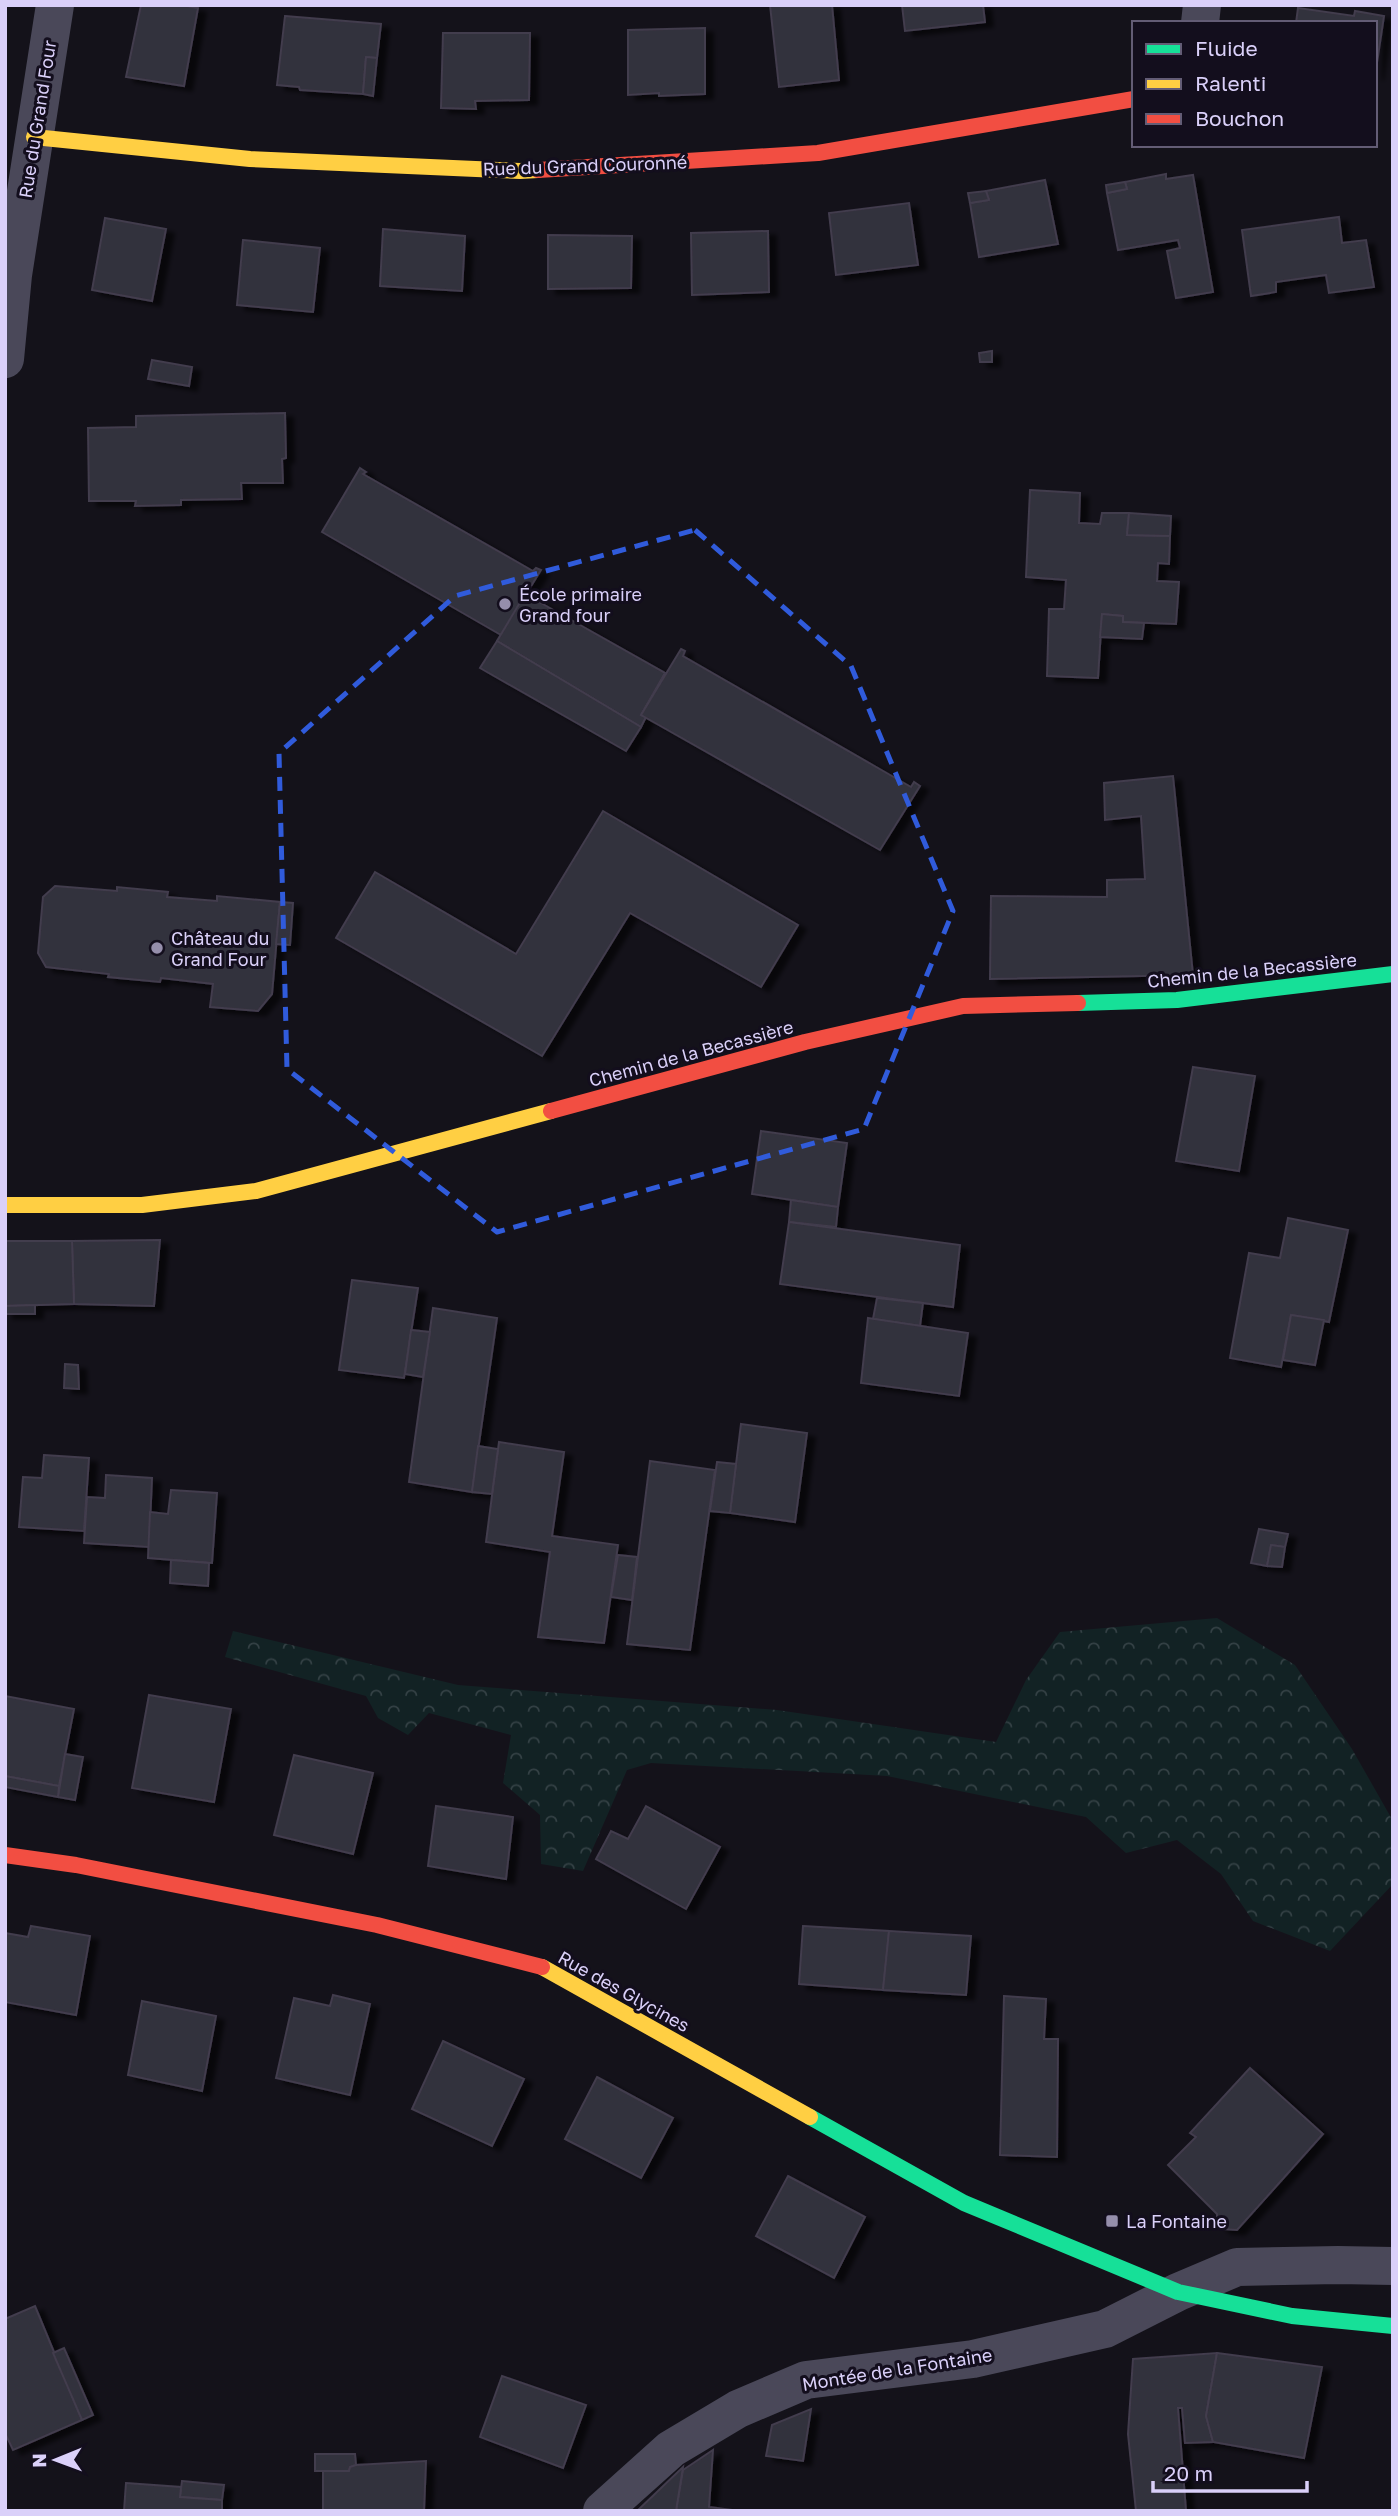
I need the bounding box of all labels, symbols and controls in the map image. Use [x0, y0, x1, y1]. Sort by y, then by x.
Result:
legend [1132, 21, 1377, 147]
text: Fluide [1195, 35, 1258, 61]
street label: Rue du Grand Four [14, 38, 60, 200]
text: Ralenti [1195, 70, 1266, 96]
text: Bouchon [1195, 105, 1284, 131]
street label: Rue du Grand Couronné [482, 150, 688, 180]
place label: École primaire Grand four [519, 583, 642, 626]
marker: École primaire Grand four [497, 596, 513, 612]
place label: Château du Grand Four [171, 927, 269, 970]
marker: Château du Grand Four [149, 940, 165, 956]
street label: Chemin de la Becassière [1146, 948, 1358, 992]
street label: Chemin de la Becassière [586, 1015, 796, 1091]
street label: Rue des Glycines [554, 1946, 694, 2036]
place label: La Fontaine [1126, 2210, 1227, 2232]
marker: La Fontaine [1104, 2213, 1120, 2229]
street label: Montée de la Fontaine [800, 2343, 994, 2395]
north arrow [21, 2425, 91, 2495]
scale bar [1153, 2450, 1307, 2494]
text: N [27, 2453, 50, 2468]
text: 20 m [1164, 2460, 1213, 2486]

